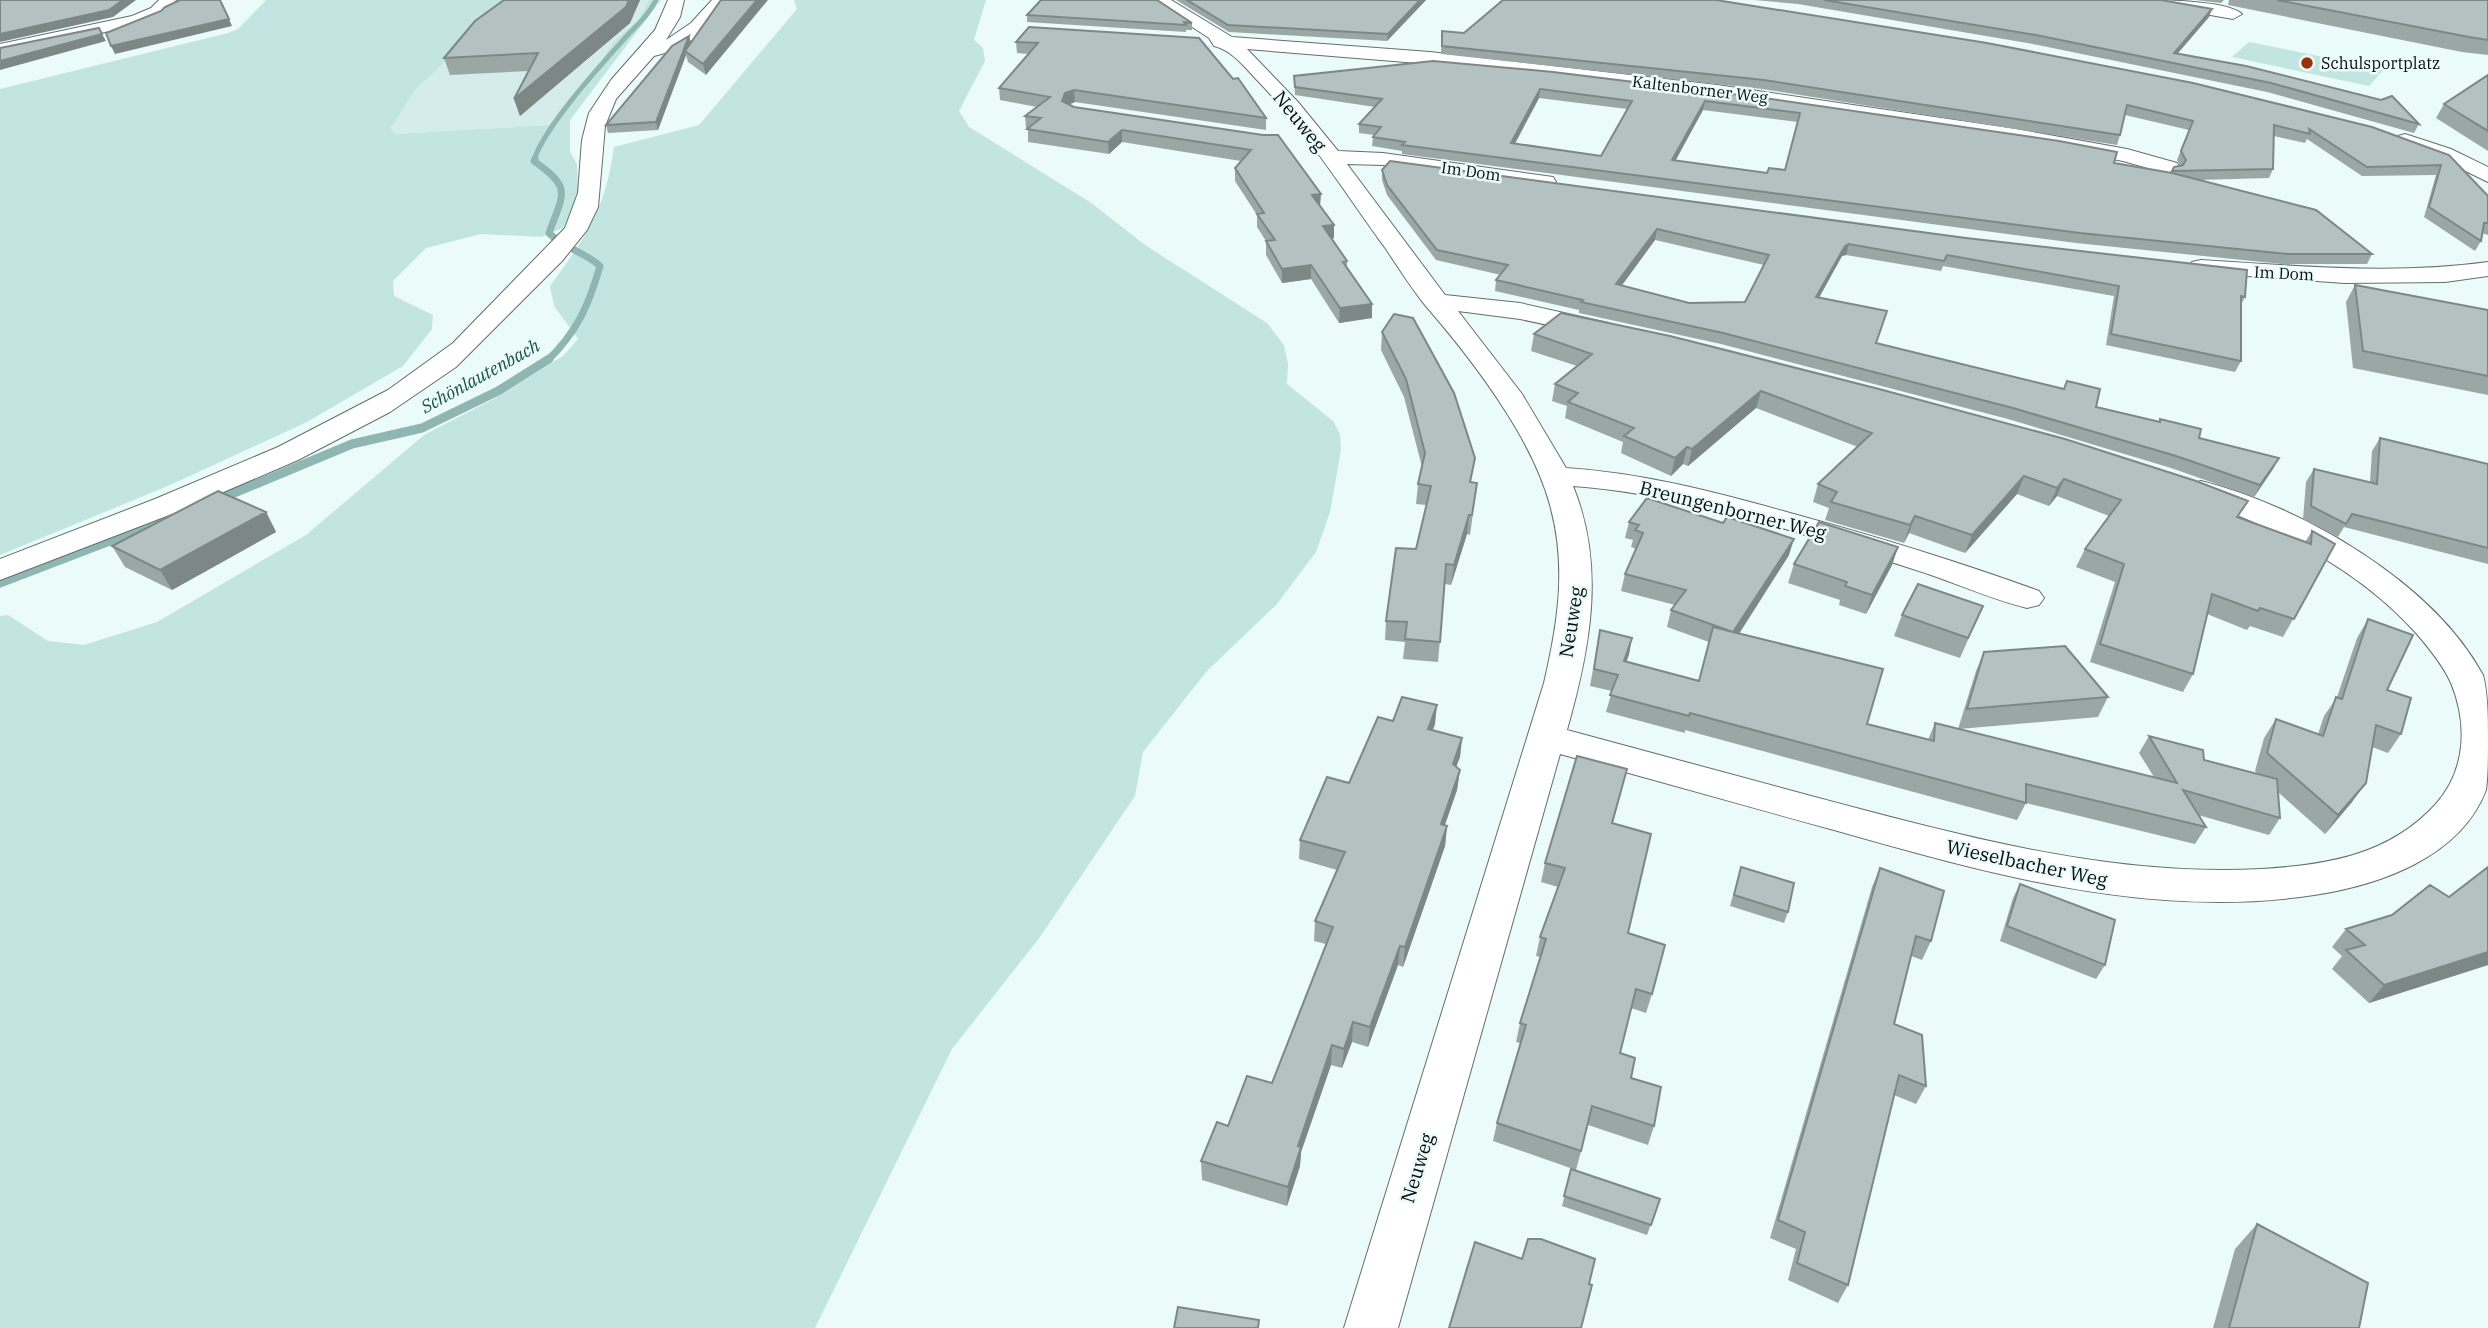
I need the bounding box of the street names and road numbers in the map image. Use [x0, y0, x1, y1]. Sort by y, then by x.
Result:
street label: Kaltenborner Weg [1631, 71, 1769, 107]
street label: Neuweg [1268, 86, 1332, 157]
street label: Im Dom [1440, 157, 1502, 185]
street label: Im Dom [2253, 261, 2315, 285]
street label: Breungenborner Weg [1637, 475, 1830, 545]
street label: Neuweg [1554, 584, 1589, 659]
street label: Wieselbacher Weg [1944, 834, 2110, 892]
street label: Neuweg [1395, 1130, 1439, 1206]

